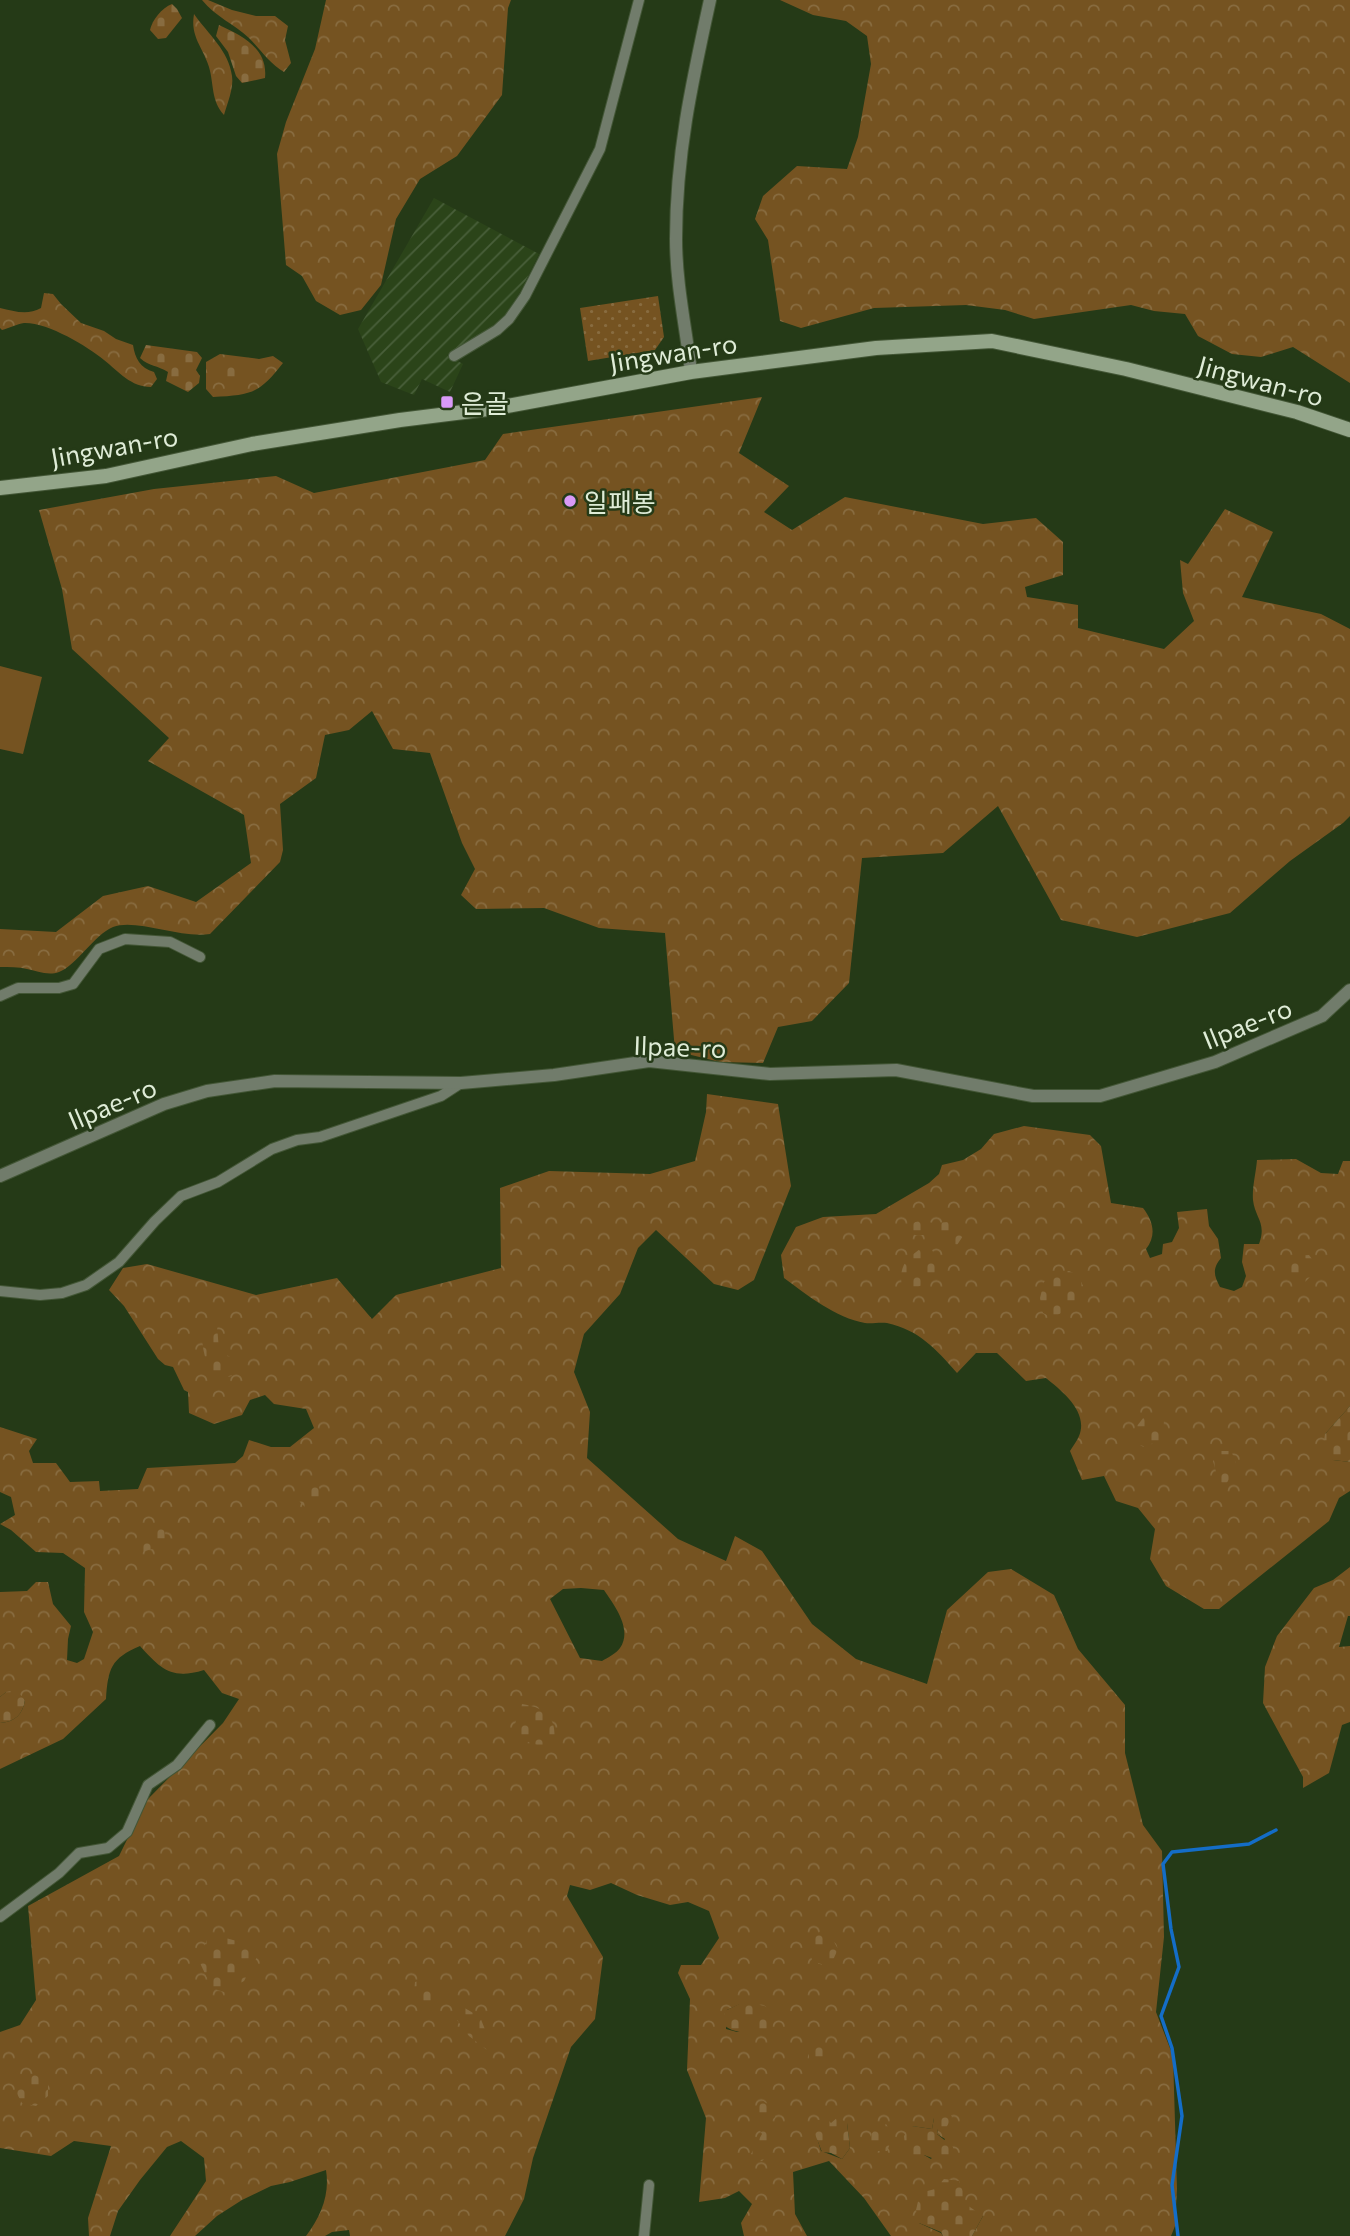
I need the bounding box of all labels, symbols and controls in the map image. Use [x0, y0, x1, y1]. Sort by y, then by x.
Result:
street label: Jingwan-ro [607, 327, 739, 377]
street label: Jingwan-ro [1195, 348, 1327, 412]
place label: 은골 [461, 387, 509, 418]
marker: 은골 [439, 394, 455, 410]
street label: Jingwan-ro [48, 420, 180, 472]
place label: 일패봉 [584, 486, 656, 517]
marker: 일패봉 [562, 493, 578, 509]
street label: Ilpae-ro [1198, 991, 1296, 1055]
street label: Ilpae-ro [633, 1029, 727, 1063]
street label: Ilpae-ro [63, 1071, 161, 1135]

